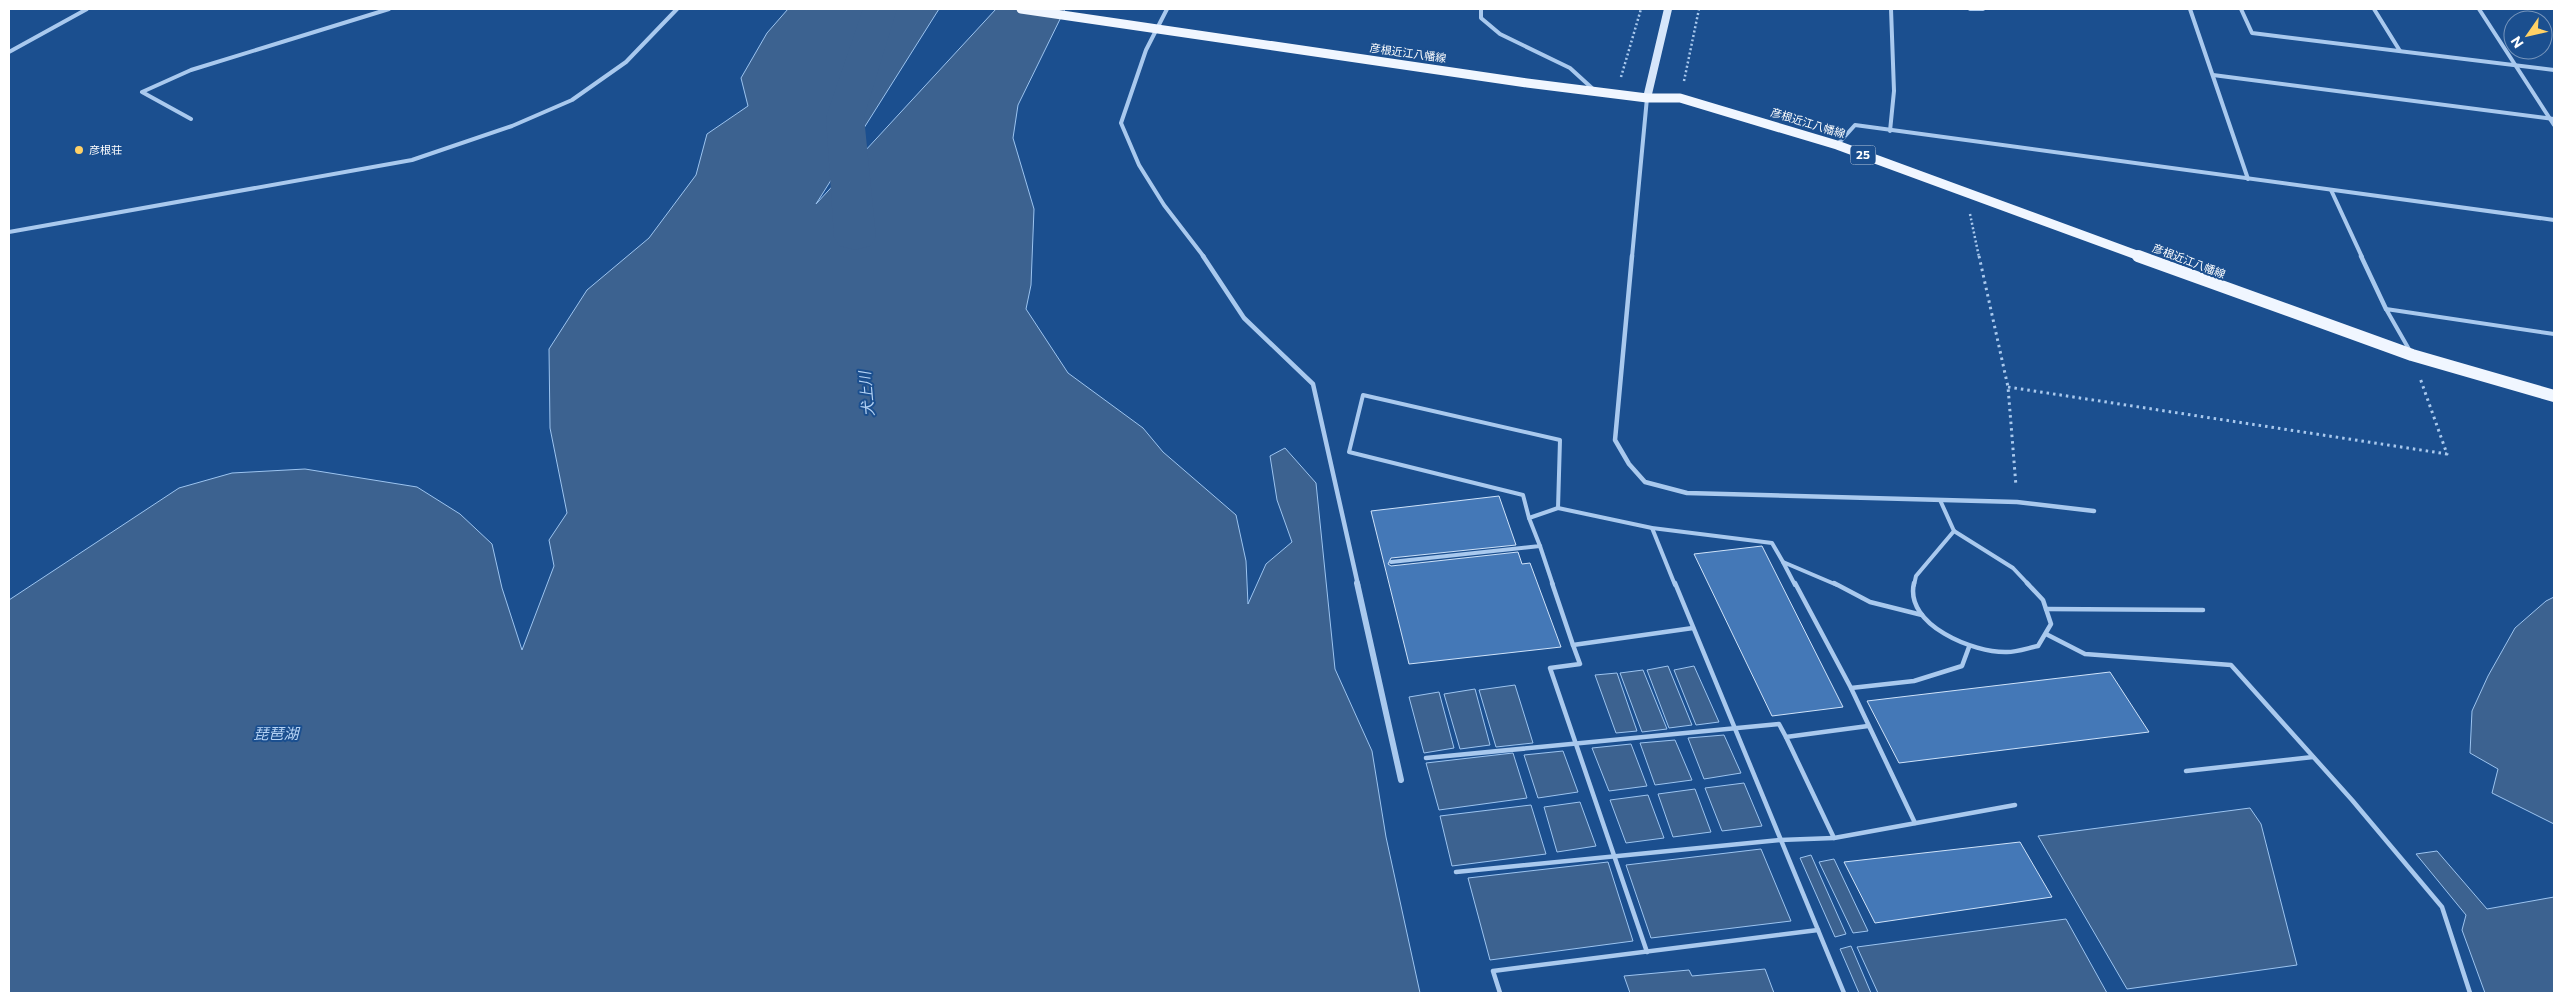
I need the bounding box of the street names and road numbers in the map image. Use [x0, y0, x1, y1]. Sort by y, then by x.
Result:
street label: 彦根近江八幡線 [1369, 41, 1447, 64]
street label: 彦根近江八幡線 [1769, 105, 1847, 140]
road number: 25 [1850, 146, 1876, 164]
street label: 彦根近江八幡線 [2151, 241, 2227, 280]

